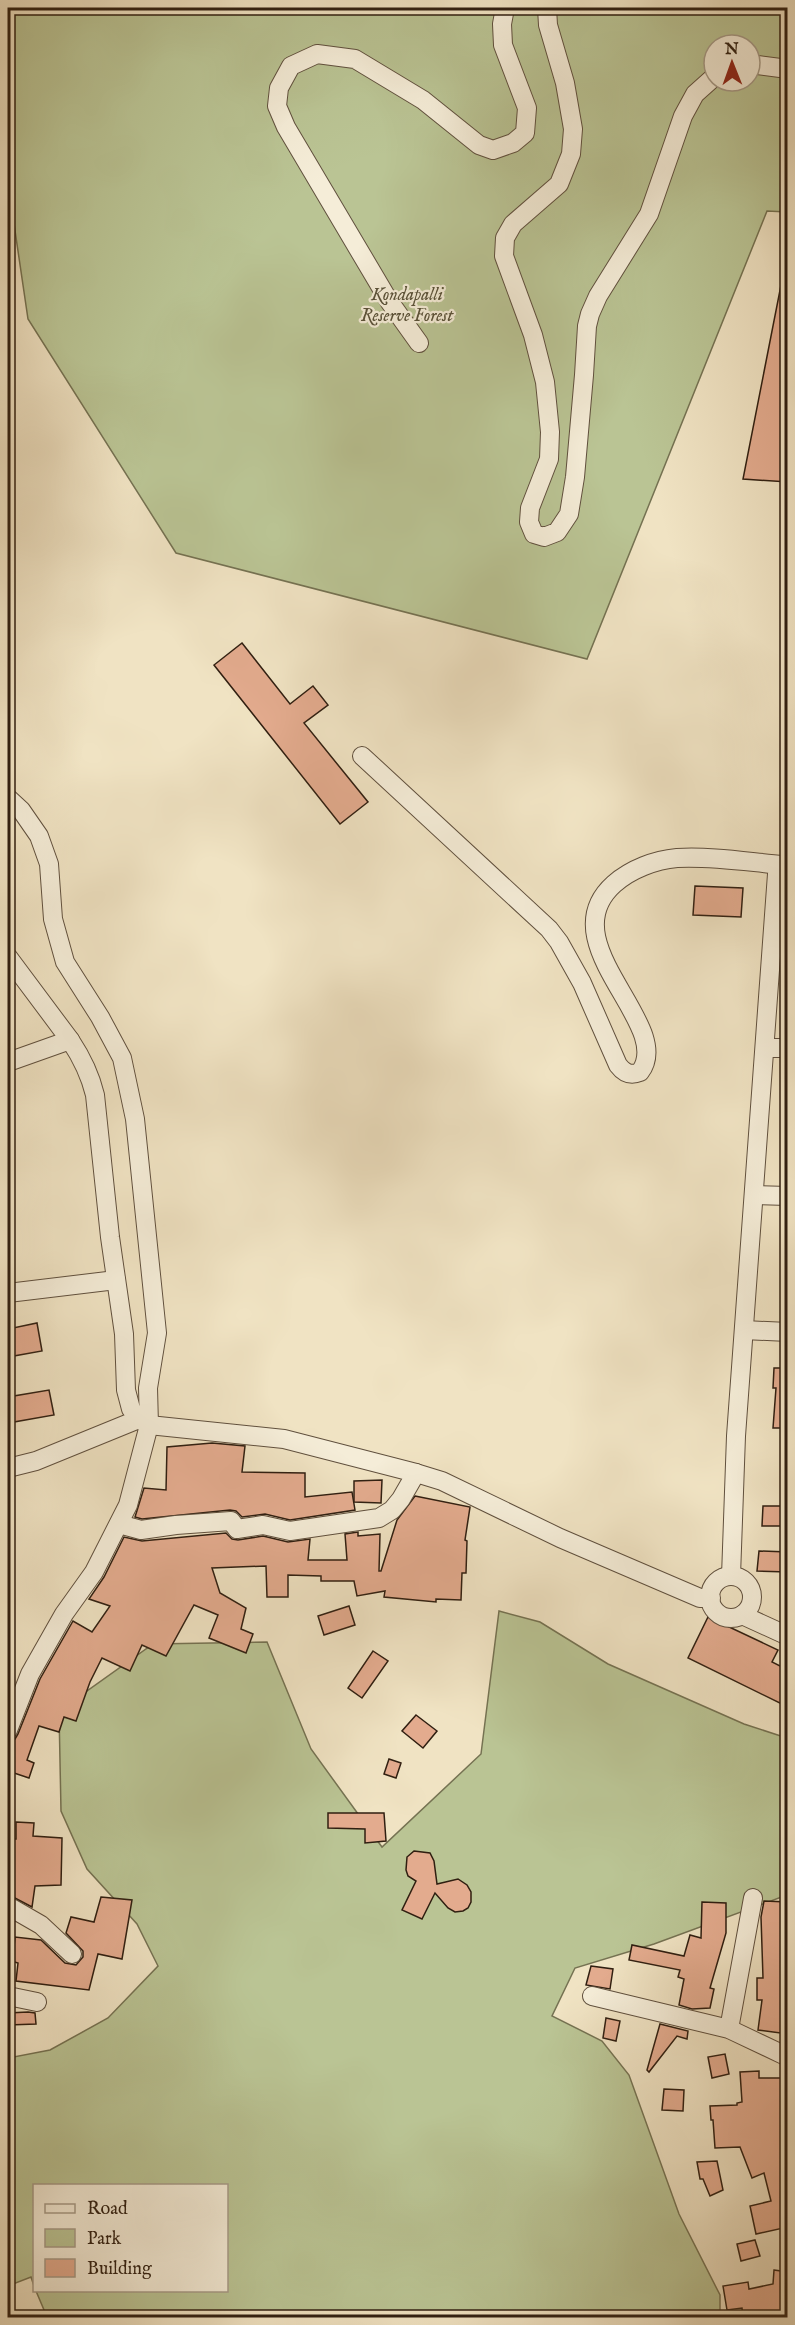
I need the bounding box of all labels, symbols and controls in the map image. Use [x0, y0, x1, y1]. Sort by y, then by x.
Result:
north arrow [702, 33, 762, 93]
text: N [724, 40, 739, 60]
park label: Kondapalli Reserve Forest [361, 284, 454, 328]
legend [33, 2184, 228, 2292]
text: Road [87, 2198, 128, 2221]
text: Park [87, 2228, 122, 2251]
text: Building [87, 2258, 152, 2281]

